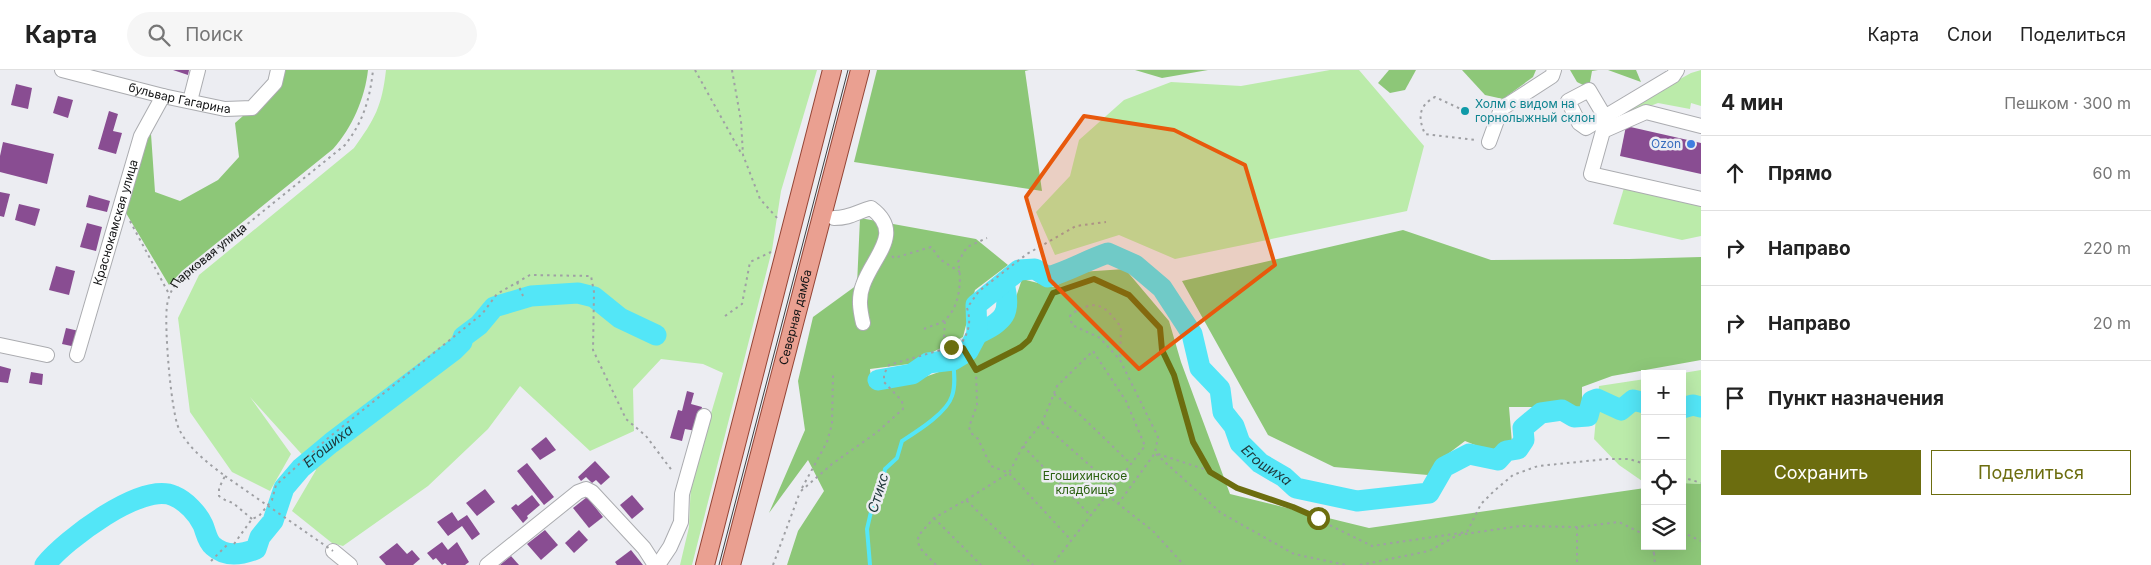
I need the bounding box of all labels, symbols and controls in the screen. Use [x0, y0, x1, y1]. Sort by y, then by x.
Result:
search box [127, 12, 477, 57]
text: Карта [25, 20, 97, 49]
icon: search [145, 21, 173, 49]
text: Поиск [185, 23, 243, 46]
text: Карта [1867, 24, 1919, 45]
text: Слои [1947, 24, 1992, 45]
text: Поделиться [2020, 24, 2126, 45]
street label: бульвар Гагарина [127, 79, 231, 116]
text: 4 мин [1721, 90, 1783, 115]
text: Пешком · 300 m [2004, 93, 2131, 113]
place label: Холм с видом на горнолыжный склон [1475, 96, 1595, 125]
marker: Холм с видом на горнолыжный склон [1459, 105, 1471, 117]
place label: Ozon [1651, 136, 1681, 151]
marker: Ozon [1685, 138, 1697, 150]
street label: Краснокамская улица [90, 158, 141, 287]
icon: ahead [1721, 159, 1749, 187]
text: Прямо [1768, 162, 1832, 185]
text: 60 m [2092, 163, 2131, 183]
street label: Парковая улица [167, 220, 249, 290]
icon: right [1721, 234, 1749, 262]
text: Направо [1768, 237, 1851, 260]
text: 220 m [2083, 238, 2131, 258]
street label: Северная дамба [775, 268, 815, 367]
icon: right [1721, 309, 1749, 337]
text: Направо [1768, 312, 1851, 335]
text: 20 m [2093, 313, 2131, 333]
route end [940, 336, 963, 359]
map controls [1641, 370, 1686, 550]
button: + [1641, 370, 1686, 415]
icon: arrive [1721, 384, 1749, 412]
text: Пункт назначения [1768, 387, 1944, 410]
button: − [1641, 415, 1686, 460]
water label: Егошиха [299, 420, 356, 471]
water label: Егошиха [1238, 440, 1296, 489]
button: Сохранить [1721, 450, 1921, 495]
button: Поделиться [1931, 450, 2131, 495]
button: locate [1641, 460, 1686, 505]
park label: Егошихинское кладбище [1043, 468, 1127, 497]
water label: Стикс [863, 471, 892, 515]
button: layers [1641, 505, 1686, 550]
route start [1307, 507, 1330, 530]

